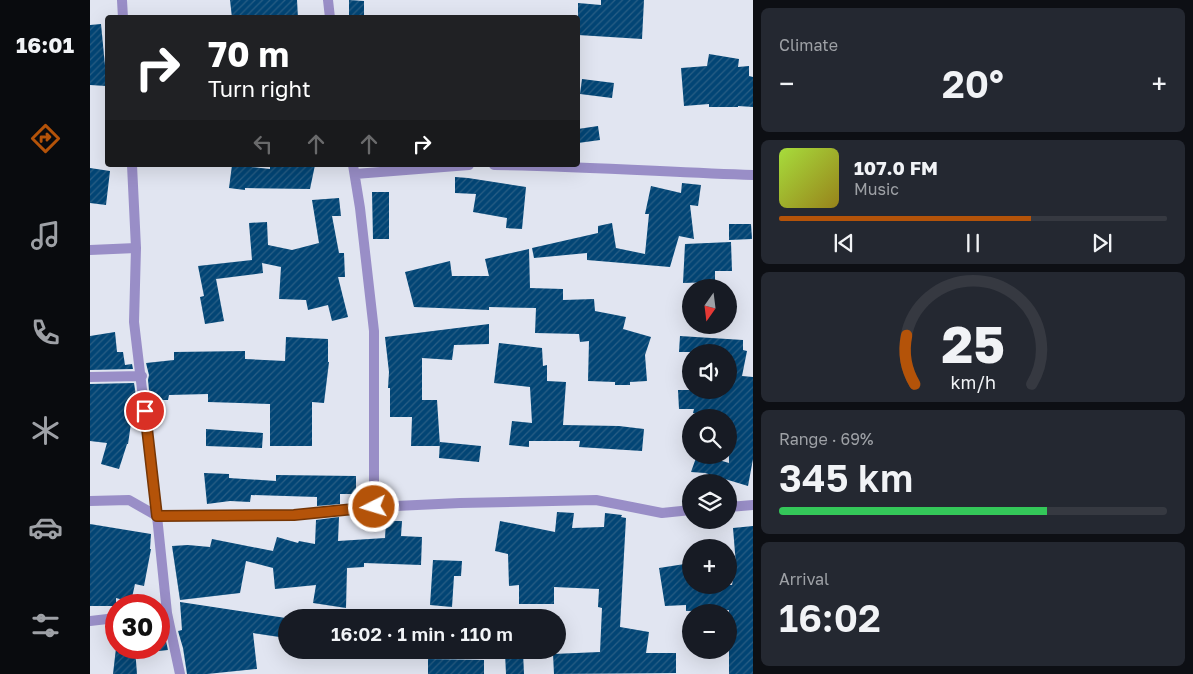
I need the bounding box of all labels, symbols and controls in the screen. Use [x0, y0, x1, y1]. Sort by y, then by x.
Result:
text: 16:01 [16, 31, 74, 58]
text: 70 m [208, 33, 289, 75]
icon: right [125, 35, 190, 100]
text: Climate [779, 35, 838, 55]
text: 20° [942, 61, 1004, 106]
text: − [779, 67, 794, 100]
text: + [1152, 67, 1167, 100]
text: Turn right [208, 75, 311, 102]
icon: directions [28, 121, 63, 156]
icon: left [249, 130, 277, 158]
icon: ahead [302, 130, 330, 158]
icon: ahead [355, 130, 383, 158]
icon: right [408, 130, 436, 158]
text: 107.0 FM [854, 156, 938, 179]
text: Music [854, 179, 899, 199]
icon: music [28, 218, 63, 253]
icon: previous [830, 229, 858, 257]
icon: pause [959, 229, 987, 257]
icon: next [1088, 229, 1116, 257]
north arrow [682, 279, 738, 334]
map controls [682, 279, 737, 659]
text: 25 [941, 312, 1005, 374]
icon: phone [28, 315, 63, 350]
button: sound [682, 344, 737, 399]
text: km/h [950, 371, 996, 393]
pin [124, 390, 166, 432]
icon: arrive [131, 397, 159, 425]
button: search [682, 409, 737, 464]
icon: climate [28, 413, 63, 448]
text: Range · 69% [779, 429, 873, 449]
text: 345 km [779, 455, 913, 500]
button: layers [682, 474, 737, 529]
position arrow [347, 480, 399, 532]
icon: car [28, 510, 63, 545]
button: + [682, 539, 737, 594]
text: Arrival [779, 569, 829, 589]
speed limit sign: 30 [105, 594, 170, 659]
text: 16:02 [779, 595, 881, 640]
button: − [682, 604, 737, 659]
icon: filters [28, 608, 63, 643]
text: 16:02 · 1 min · 110 m [331, 622, 513, 645]

